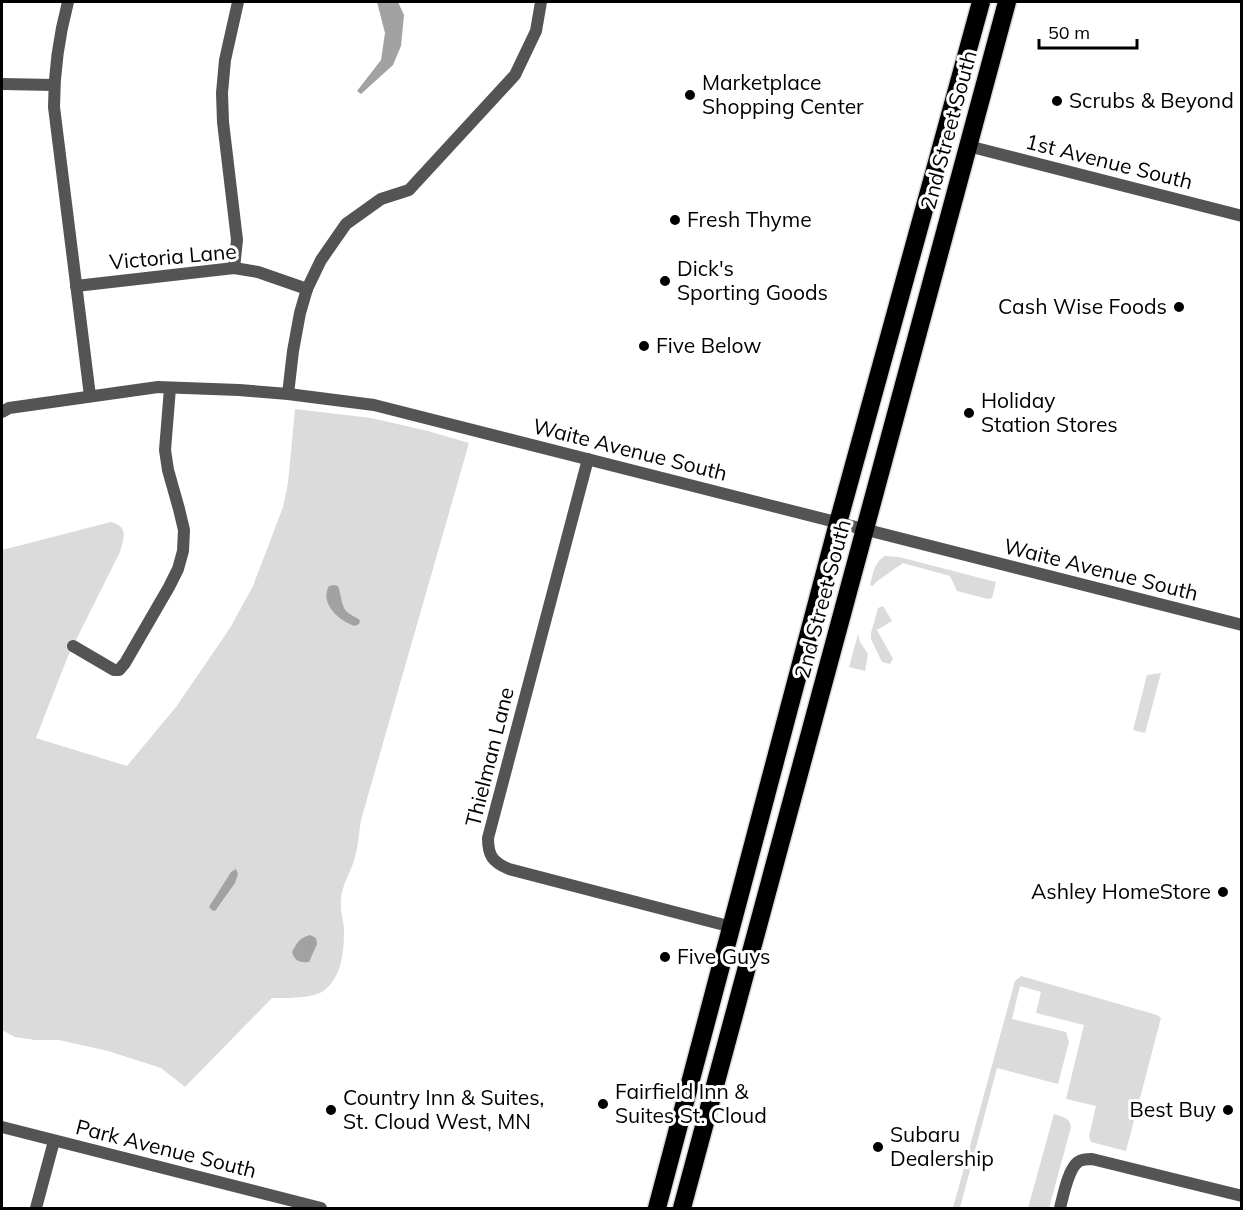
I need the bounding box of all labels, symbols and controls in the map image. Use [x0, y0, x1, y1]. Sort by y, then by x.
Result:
scale bar [1039, 12, 1136, 50]
text: 50 m [1048, 21, 1090, 44]
street label: 2nd Street South [914, 47, 982, 212]
place label: Marketplace Shopping Center [702, 69, 864, 119]
place label: Scrubs & Beyond [1069, 87, 1234, 113]
marker: Marketplace Shopping Center [683, 88, 697, 102]
marker: Scrubs & Beyond [1050, 94, 1064, 108]
street label: 1st Avenue South [1023, 128, 1195, 194]
place label: Fresh Thyme [687, 206, 812, 232]
marker: Fresh Thyme [668, 213, 682, 227]
street label: Victoria Lane [108, 237, 238, 275]
place label: Dick's Sporting Goods [677, 255, 828, 305]
marker: Dick's Sporting Goods [658, 274, 672, 288]
place label: Cash Wise Foods [998, 293, 1167, 319]
marker: Cash Wise Foods [1172, 300, 1186, 314]
place label: Five Below [656, 332, 762, 358]
marker: Five Below [637, 339, 651, 353]
place label: Holiday Station Stores [981, 387, 1118, 437]
marker: Holiday Station Stores [962, 406, 976, 420]
street label: Waite Avenue South [530, 412, 730, 486]
street label: 2nd Street South [788, 516, 856, 681]
street label: Waite Avenue South [1001, 532, 1201, 606]
street label: Thielman Lane [459, 684, 519, 829]
place label: Ashley HomeStore [1031, 878, 1211, 904]
marker: Ashley HomeStore [1216, 885, 1230, 899]
place label: Five Guys [677, 943, 771, 969]
marker: Five Guys [658, 950, 672, 964]
place label: Fairfield Inn & Suites St. Cloud [615, 1078, 767, 1128]
place label: Country Inn & Suites, St. Cloud West, MN [343, 1084, 544, 1134]
place label: Best Buy [1130, 1096, 1216, 1122]
marker: Fairfield Inn & Suites St. Cloud [596, 1097, 610, 1111]
marker: Country Inn & Suites, St. Cloud West, MN [324, 1103, 338, 1117]
marker: Best Buy [1221, 1103, 1235, 1117]
street label: Park Avenue South [73, 1113, 259, 1183]
place label: Subaru Dealership [890, 1121, 994, 1171]
marker: Subaru Dealership [871, 1140, 885, 1154]

